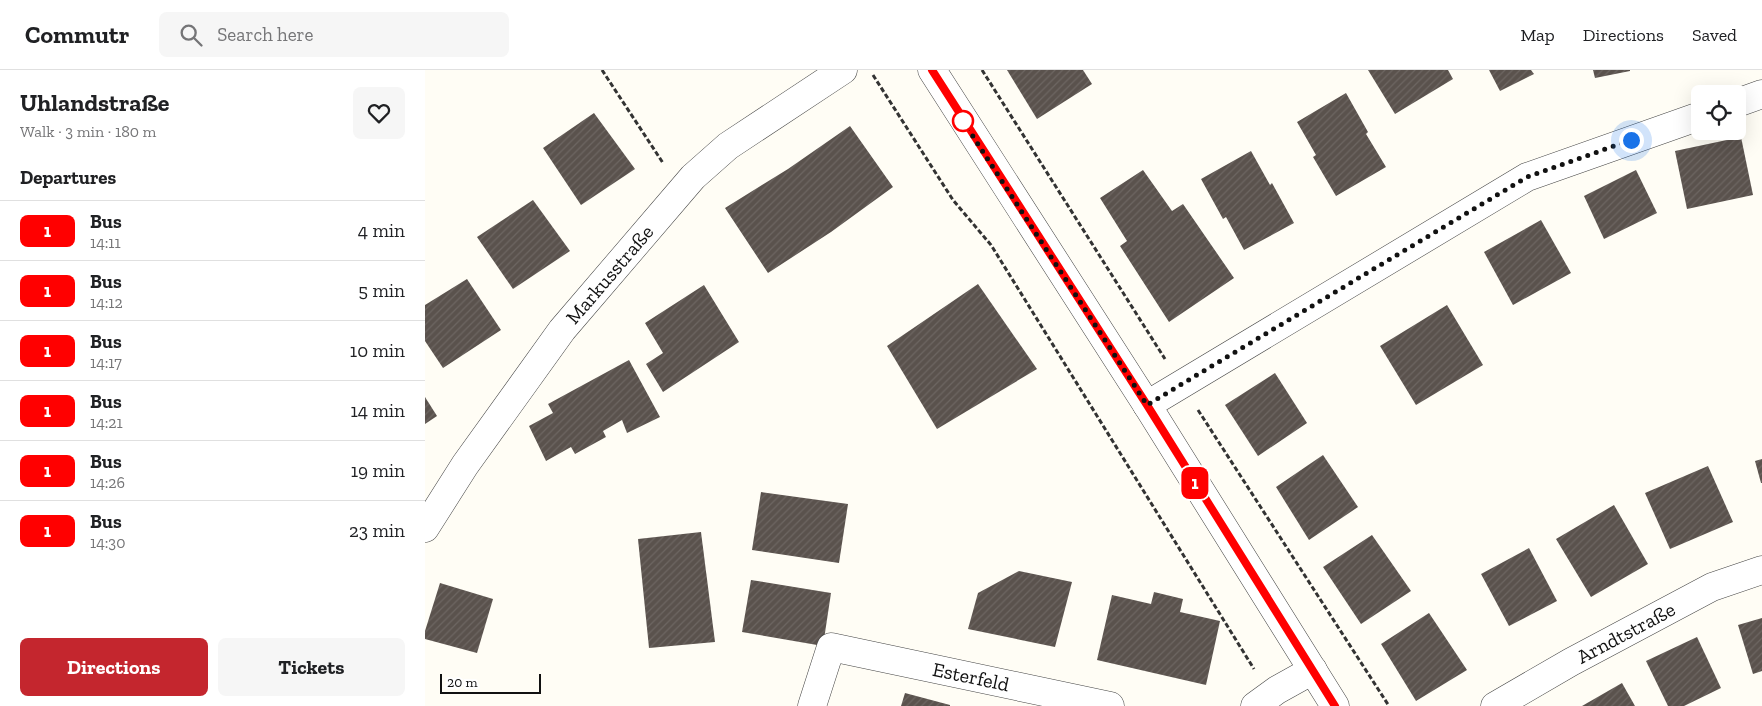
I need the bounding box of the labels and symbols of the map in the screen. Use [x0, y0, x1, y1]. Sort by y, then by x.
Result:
unlabelled marker [952, 110, 974, 132]
your location [1619, 128, 1644, 153]
street label: Markusstraße [561, 220, 659, 329]
line badge: 1 [1179, 467, 1211, 499]
street label: Arndtstraße [1573, 597, 1679, 669]
street label: Esterfeld [930, 657, 1011, 696]
scale bar [440, 671, 541, 694]

